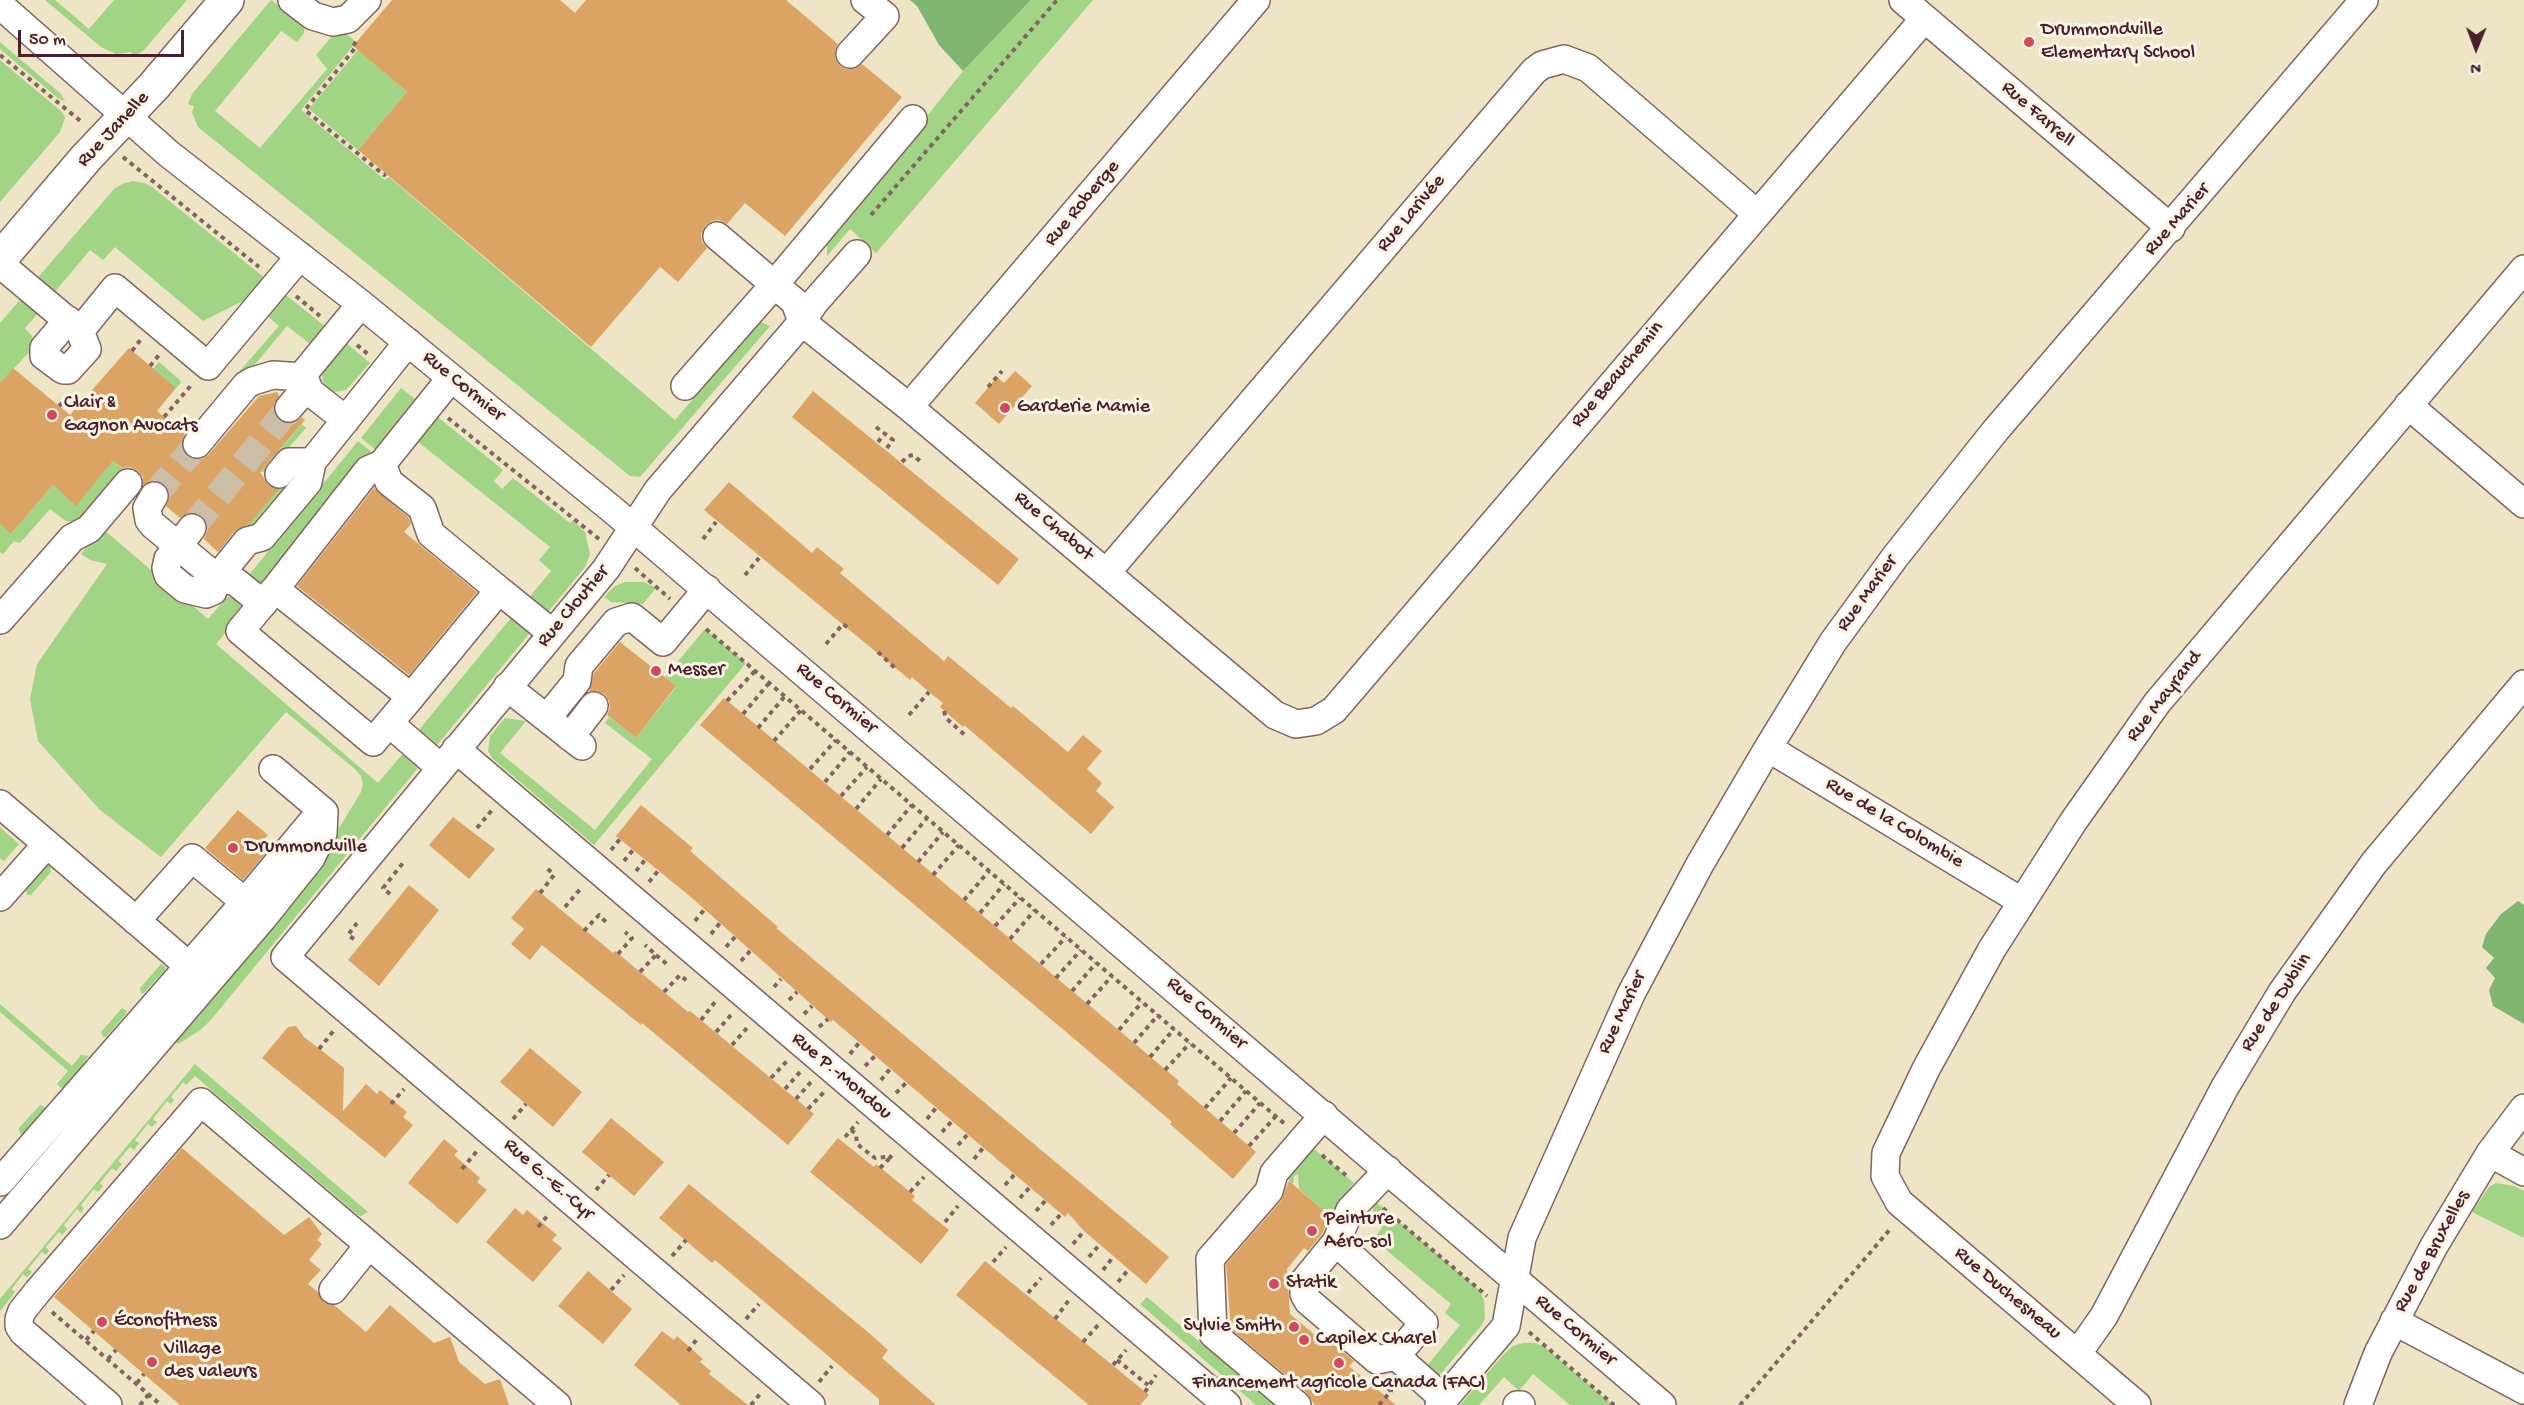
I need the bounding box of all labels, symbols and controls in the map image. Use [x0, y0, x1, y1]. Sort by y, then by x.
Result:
scale bar [21, 18, 188, 56]
north arrow [2446, 18, 2506, 78]
place label: Drummondville Elementary School [2041, 19, 2195, 66]
text: 50 m [29, 30, 66, 51]
marker: Drummondville Elementary School [2022, 35, 2036, 49]
text: N [2470, 57, 2481, 76]
street label: Rue Farrell [1995, 77, 2079, 153]
street label: Rue Janelle [73, 87, 155, 173]
street label: Rue Roberge [1040, 156, 1126, 252]
street label: Rue Larivée [1373, 170, 1451, 258]
street label: Rue Marier [2140, 179, 2216, 261]
street label: Rue Beauchemin [1566, 317, 1670, 433]
street label: Rue Cormier [417, 346, 509, 428]
place label: Clair & Gagnon Avocats [64, 392, 198, 439]
place label: Garderie Mamie [1017, 396, 1150, 420]
marker: Garderie Mamie [998, 401, 1012, 415]
marker: Clair & Gagnon Avocats [45, 408, 59, 422]
street label: Rue Chabot [1008, 487, 1098, 567]
street label: Rue Marier [1832, 551, 1904, 637]
street label: Rue Cloutier [533, 561, 615, 653]
street label: Rue Mayrand [2122, 647, 2208, 747]
street label: Rue Cormier [790, 658, 882, 740]
place label: Messer [668, 659, 724, 683]
marker: Messer [649, 664, 663, 678]
street label: Rue de la Colombie [1820, 773, 1968, 875]
place label: Drummondville [245, 836, 367, 860]
marker: Drummondville [226, 841, 240, 855]
street label: Rue de Dublin [2236, 949, 2318, 1057]
street label: Rue Marier [1593, 968, 1653, 1058]
street label: Rue Cormier [1161, 972, 1251, 1056]
street label: Rue P.-Mondou [786, 1028, 896, 1126]
street label: Rue G.-E.-Cyr [498, 1134, 598, 1226]
street label: Rue de Bruxelles [2390, 1187, 2476, 1317]
place label: Peinture Aéro-sol [1324, 1208, 1394, 1255]
marker: Peinture Aéro-sol [1305, 1224, 1319, 1238]
street label: Rue Duchesneau [1948, 1242, 2066, 1346]
place label: Statik [1286, 1272, 1336, 1296]
marker: Statik [1267, 1277, 1281, 1291]
street label: Rue Cormier [1529, 1290, 1621, 1372]
place label: Éconofitness [114, 1310, 217, 1334]
marker: Éconofitness [95, 1315, 109, 1329]
place label: Sylvie Smith [1184, 1315, 1282, 1339]
marker: Sylvie Smith [1287, 1320, 1301, 1334]
place label: Capilex Charel [1316, 1328, 1437, 1352]
marker: Capilex Charel [1297, 1333, 1311, 1347]
place label: Village des valeurs [164, 1338, 257, 1385]
marker: Village des valeurs [145, 1355, 159, 1369]
marker: Financement agricole Canada (FAC) [1332, 1356, 1346, 1370]
place label: Financement agricole Canada (FAC) [1192, 1372, 1486, 1396]

